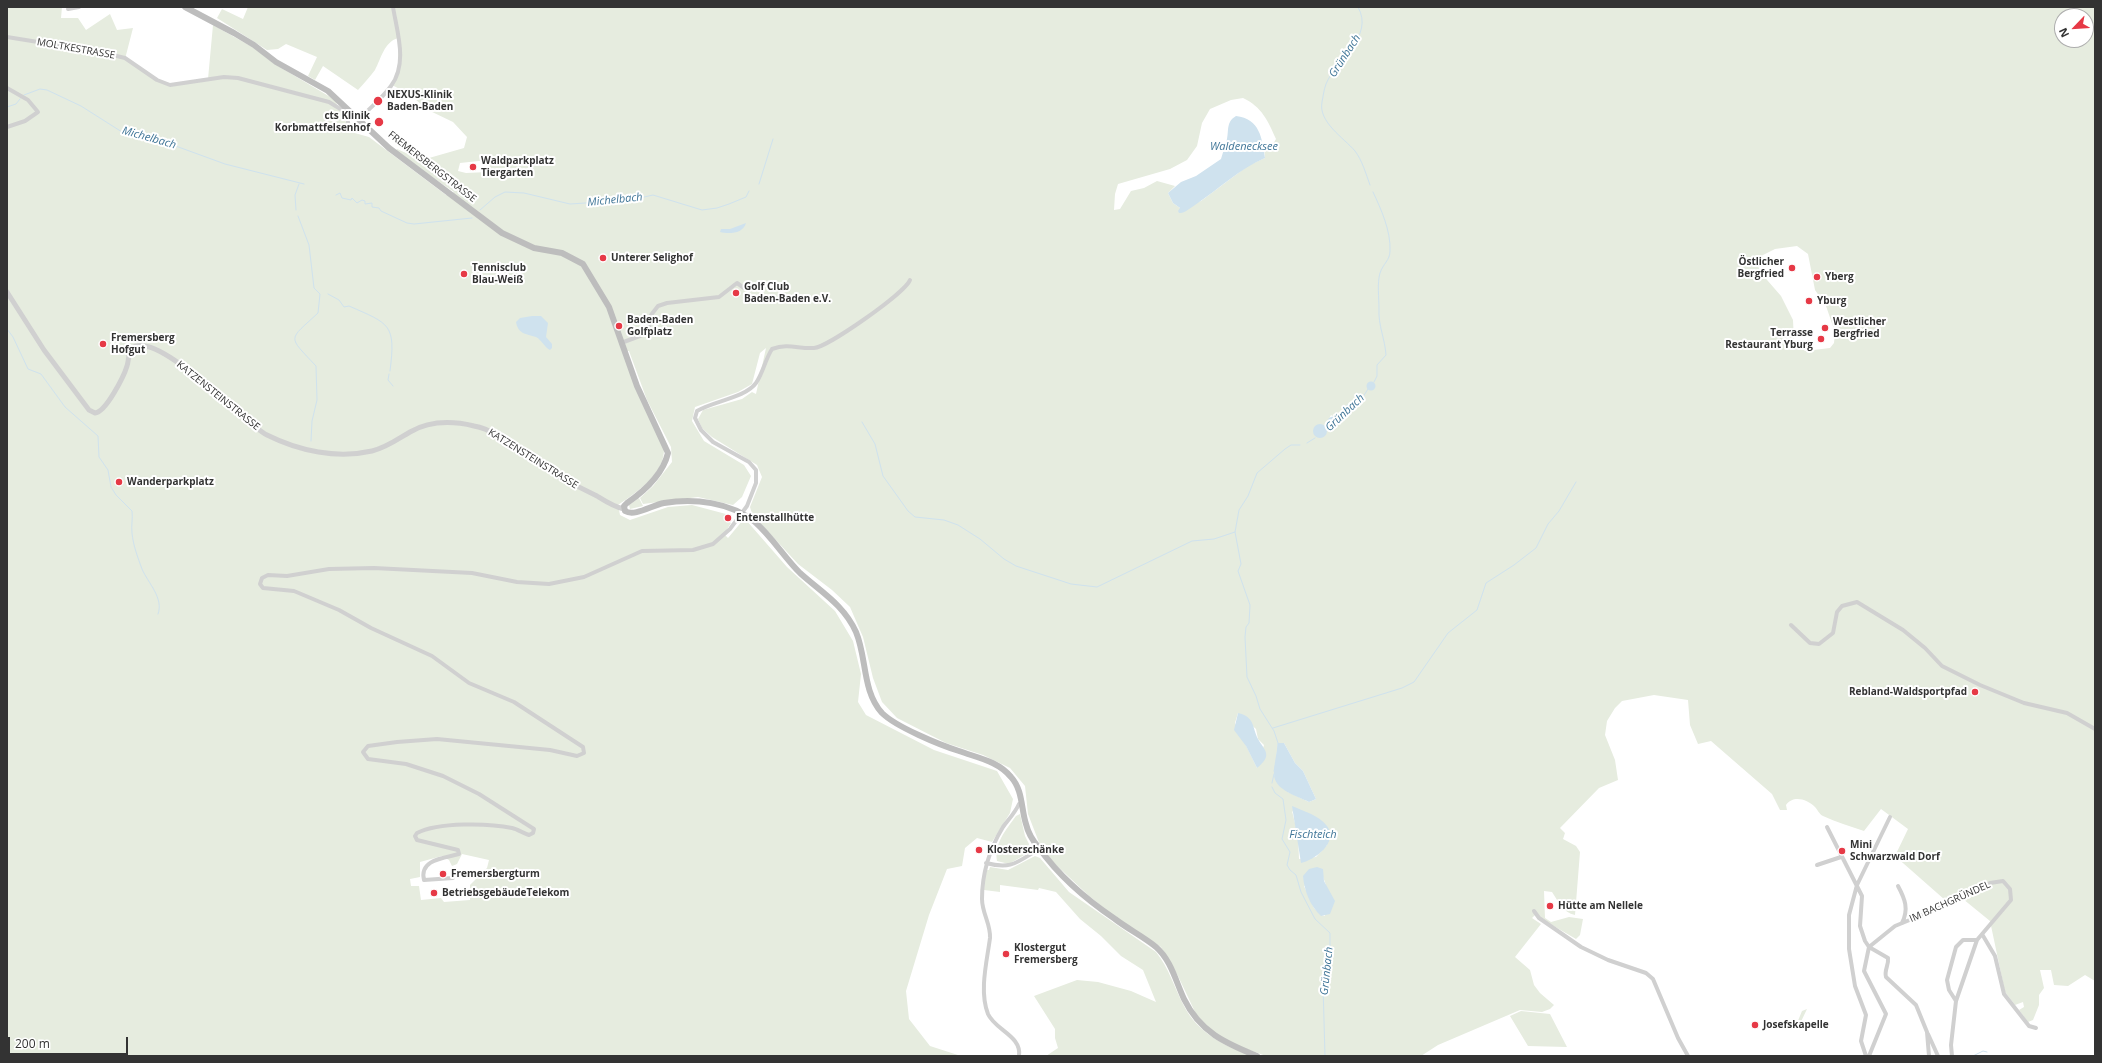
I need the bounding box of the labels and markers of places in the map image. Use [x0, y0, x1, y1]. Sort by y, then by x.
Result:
place label: NEXUS-Klinik Baden-Baden [387, 89, 453, 112]
marker: NEXUS-Klinik Baden-Baden [372, 95, 384, 107]
place label: cts Klinik Korbmattfelsenhof [275, 110, 370, 134]
marker: cts Klinik Korbmattfelsenhof [373, 116, 385, 128]
place label: Waldparkplatz Tiergarten [481, 155, 554, 178]
marker: Waldparkplatz Tiergarten [468, 162, 478, 172]
place label: Unterer Selighof [611, 252, 693, 264]
marker: Unterer Selighof [598, 253, 608, 263]
place label: Östlicher Bergfried [1737, 256, 1784, 280]
place label: Tennisclub Blau-Weiß [472, 262, 526, 286]
marker: Östlicher Bergfried [1787, 263, 1797, 273]
marker: Tennisclub Blau-Weiß [459, 269, 469, 279]
place label: Yberg [1825, 271, 1854, 283]
marker: Yberg [1812, 272, 1822, 282]
place label: Golf Club Baden-Baden e.V. [744, 281, 831, 304]
marker: Golf Club Baden-Baden e.V. [731, 288, 741, 298]
place label: Yburg [1817, 295, 1846, 307]
marker: Yburg [1804, 296, 1814, 306]
place label: Baden-Baden Golfplatz [627, 314, 693, 338]
place label: Westlicher Bergfried [1833, 316, 1886, 340]
marker: Baden-Baden Golfplatz [614, 321, 624, 331]
marker: Westlicher Bergfried [1820, 323, 1830, 333]
place label: Terrasse Restaurant Yburg [1725, 327, 1813, 350]
place label: Fremersberg Hofgut [111, 332, 175, 356]
marker: Terrasse Restaurant Yburg [1816, 334, 1826, 344]
marker: Fremersberg Hofgut [98, 339, 108, 349]
place label: Wanderparkplatz [127, 476, 214, 488]
marker: Wanderparkplatz [114, 477, 124, 487]
place label: Entenstallhütte [736, 512, 814, 524]
marker: Entenstallhütte [723, 513, 733, 523]
place label: Rebland-Waldsportpfad [1849, 686, 1967, 698]
marker: Rebland-Waldsportpfad [1970, 687, 1980, 697]
place label: Mini Schwarzwald Dorf [1850, 839, 1940, 862]
place label: Klosterschänke [987, 844, 1064, 856]
marker: Klosterschänke [974, 845, 984, 855]
marker: Mini Schwarzwald Dorf [1837, 846, 1847, 856]
place label: Fremersbergturm [451, 868, 540, 880]
marker: Fremersbergturm [438, 869, 448, 879]
place label: BetriebsgebäudeTelekom [442, 887, 569, 899]
marker: BetriebsgebäudeTelekom [429, 888, 439, 898]
place label: Hütte am Nellele [1558, 900, 1643, 912]
marker: Hütte am Nellele [1545, 901, 1555, 911]
place label: Klostergut Fremersberg [1014, 942, 1078, 966]
marker: Klostergut Fremersberg [1001, 949, 1011, 959]
place label: Josefskapelle [1763, 1019, 1829, 1031]
marker: Josefskapelle [1750, 1020, 1760, 1030]

